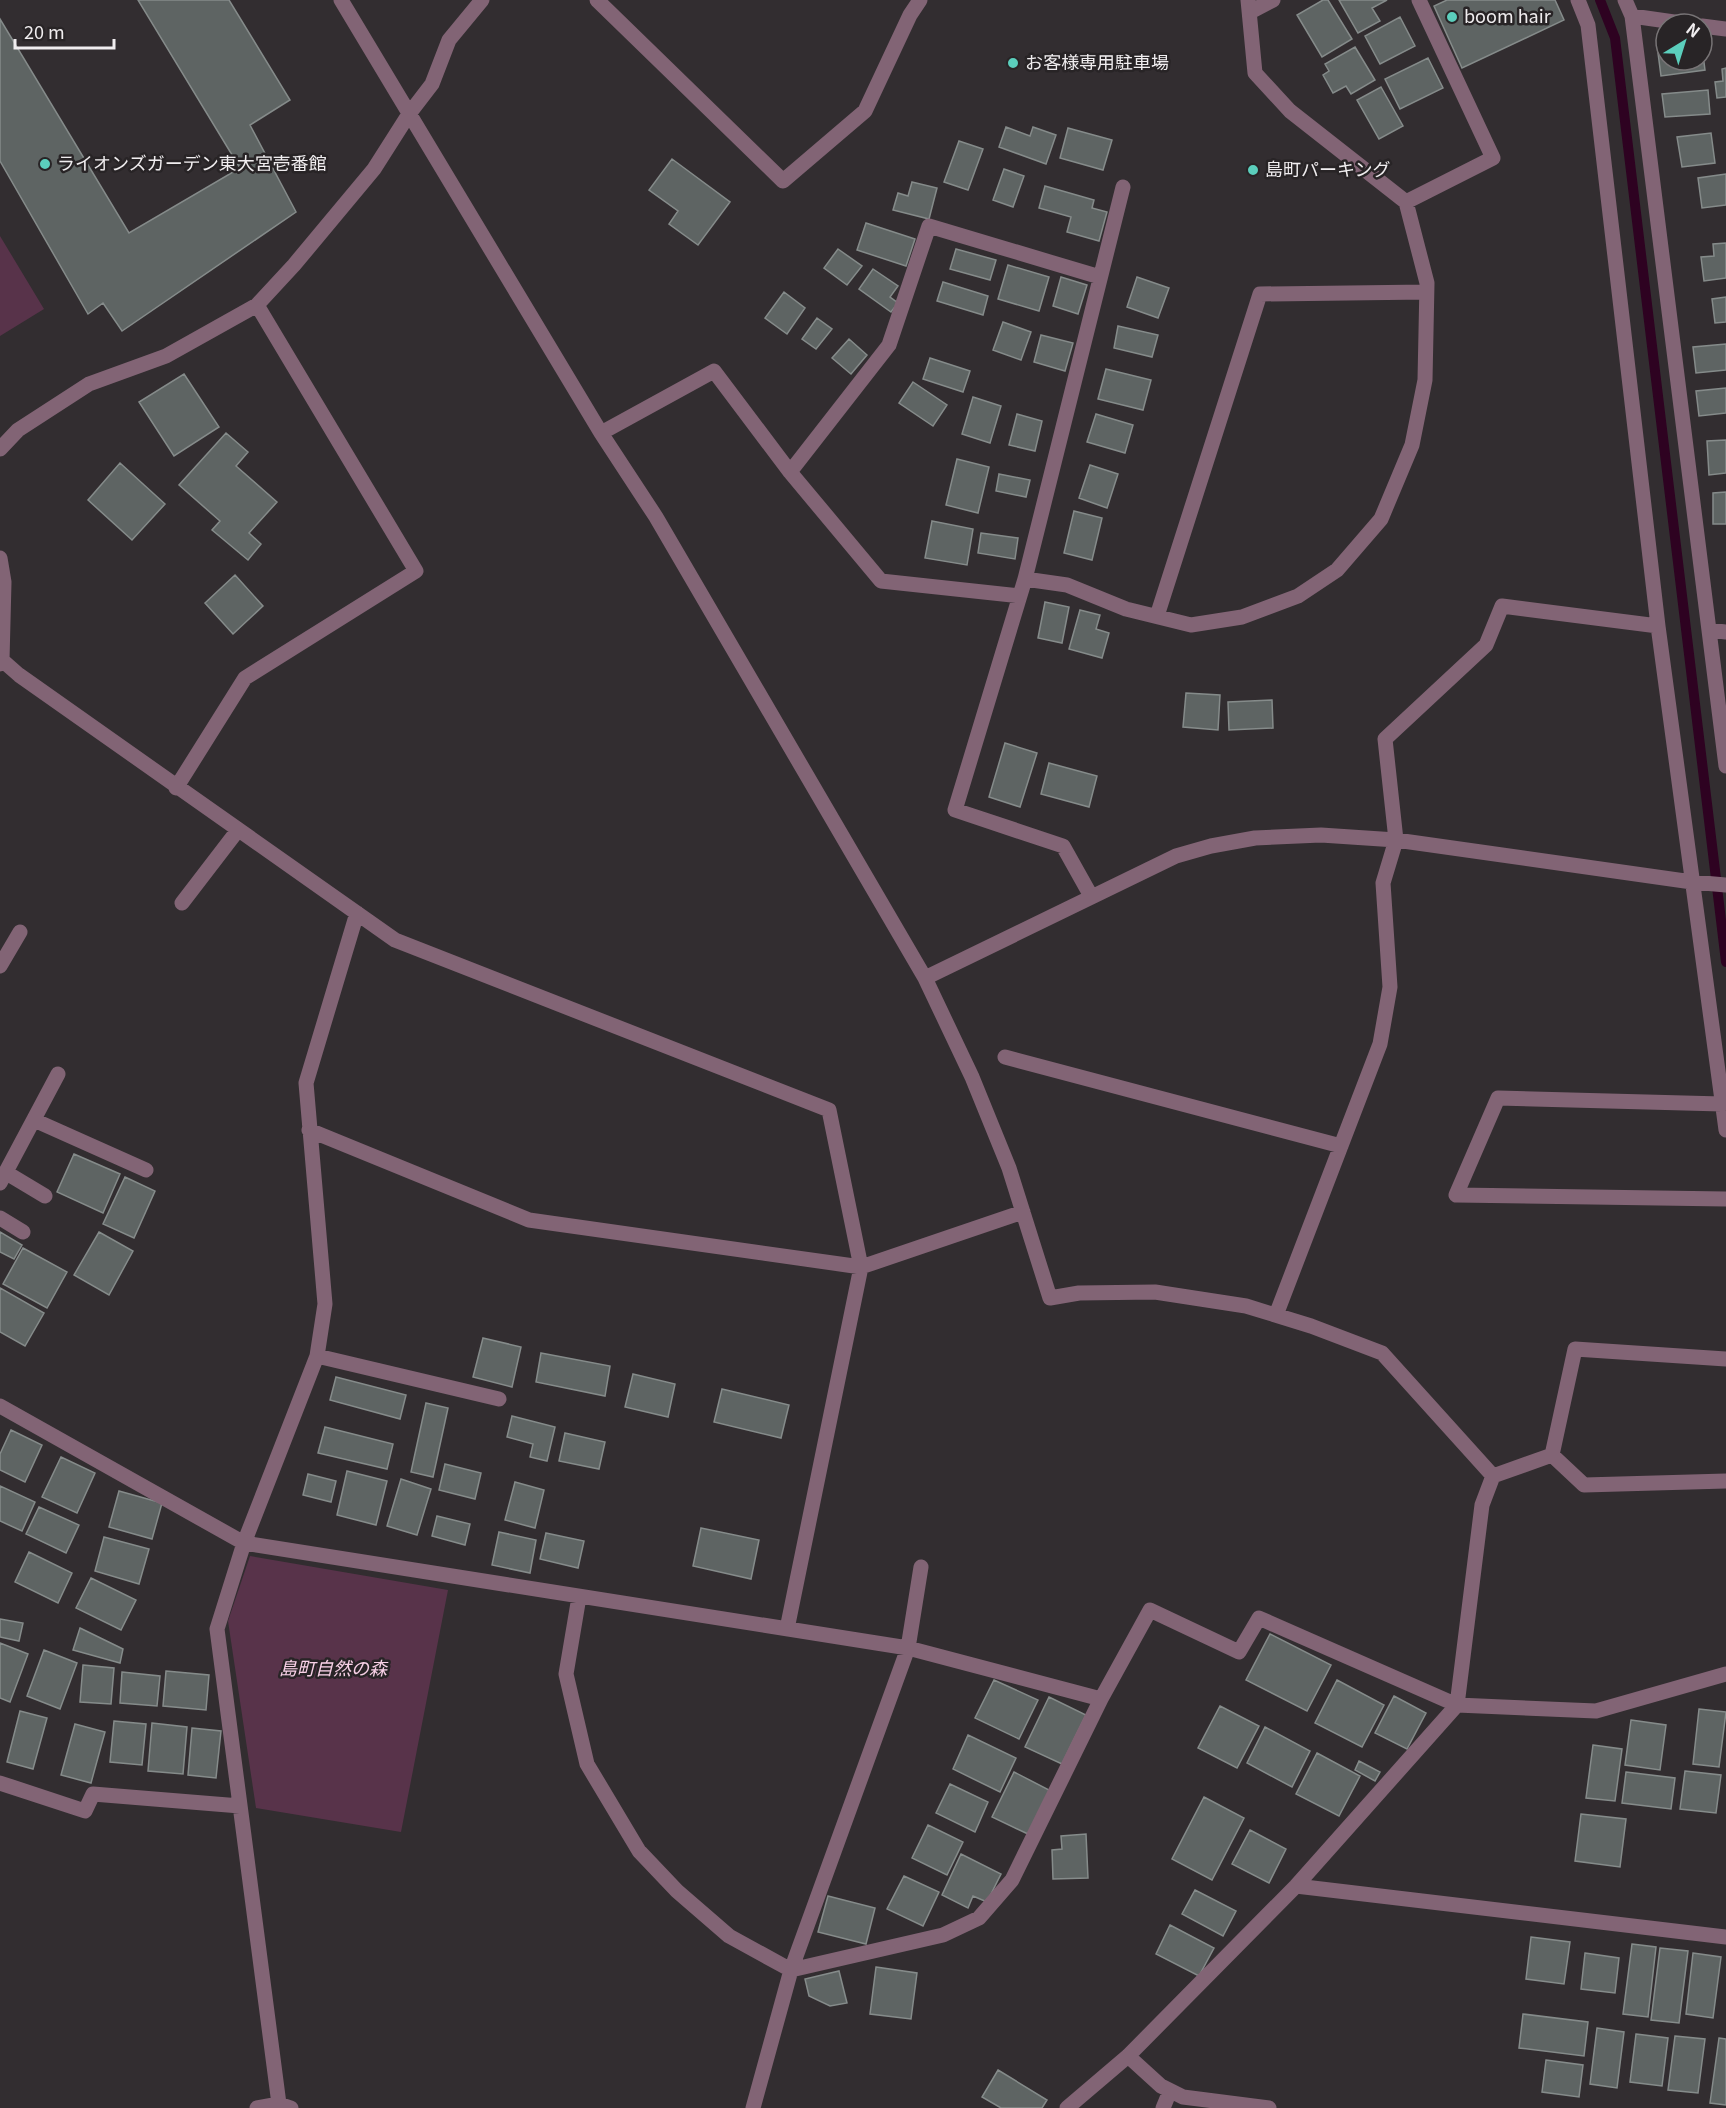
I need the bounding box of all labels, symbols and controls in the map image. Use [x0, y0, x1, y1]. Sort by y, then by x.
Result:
place label: boom hair [1464, 2, 1552, 28]
marker: boom hair [1445, 10, 1459, 24]
scale bar [15, 12, 114, 50]
north arrow [1654, 12, 1714, 72]
text: N [1682, 16, 1706, 43]
text: 20 m [24, 18, 65, 44]
place label: お客様専用駐車場 [1025, 48, 1169, 74]
marker: お客様専用駐車場 [1006, 56, 1020, 70]
place label: ライオンズガーデン東大宮壱番館 [57, 149, 327, 175]
place label: 島町パーキング [1265, 155, 1390, 181]
marker: ライオンズガーデン東大宮壱番館 [38, 157, 52, 171]
marker: 島町パーキング [1246, 163, 1260, 177]
park label: 島町自然の森 [279, 1654, 389, 1680]

